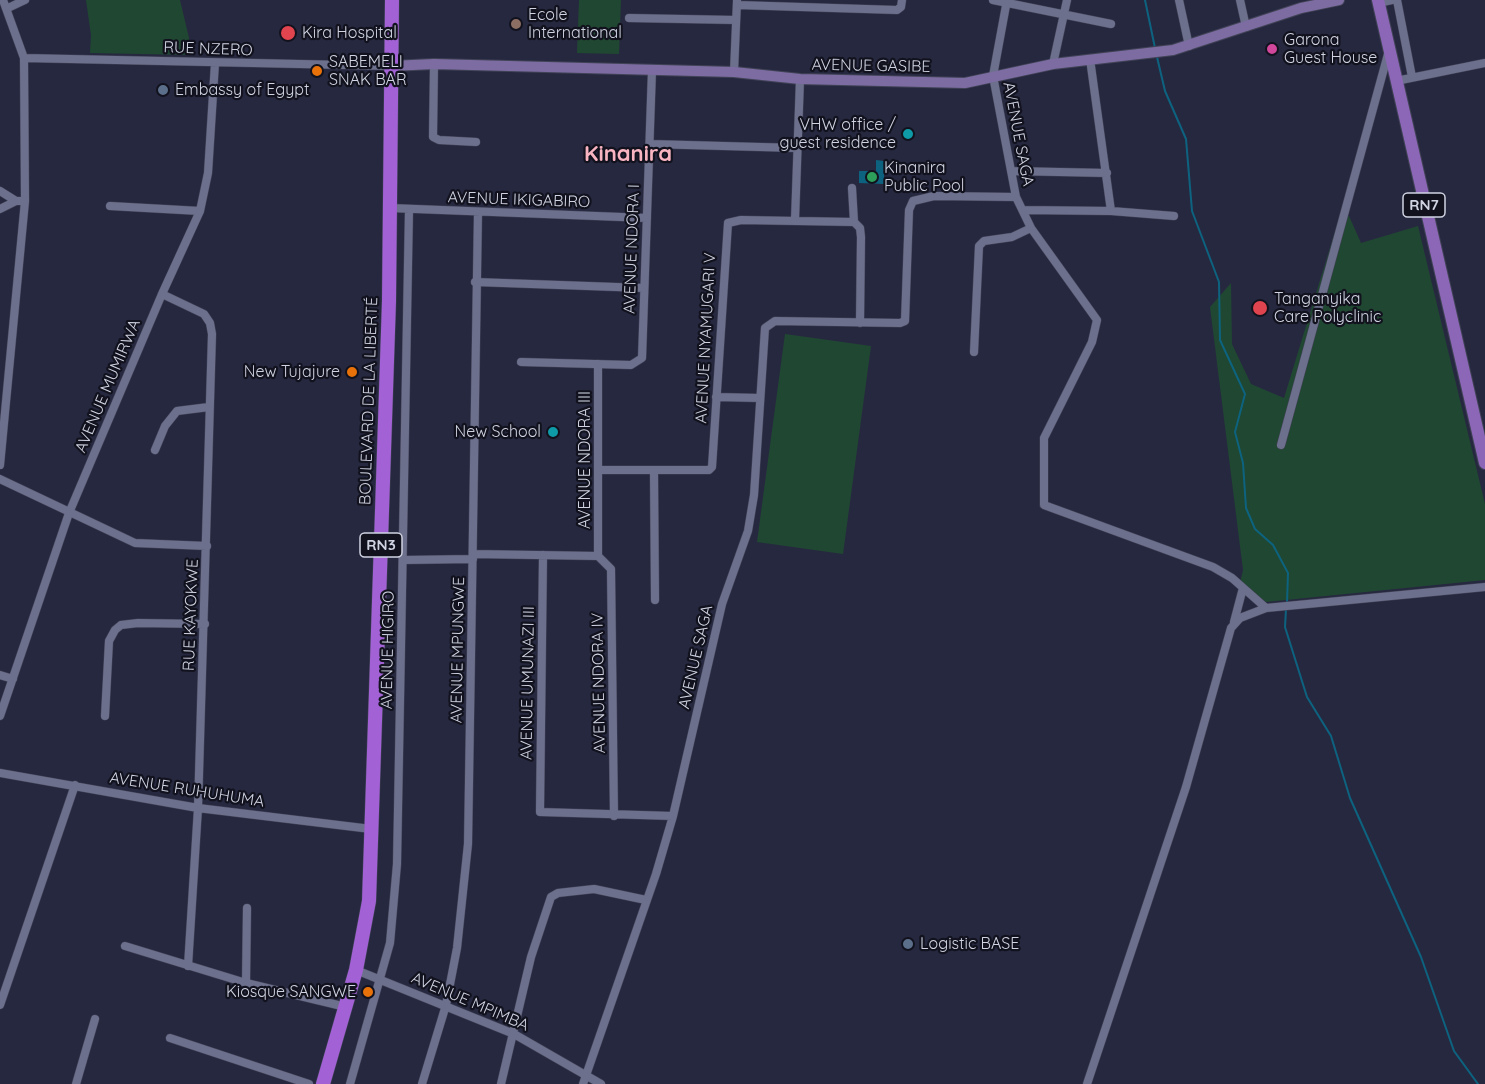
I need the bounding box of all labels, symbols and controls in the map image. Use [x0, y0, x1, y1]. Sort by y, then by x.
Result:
place label: Ecole International [528, 5, 622, 43]
marker: Ecole International [509, 17, 523, 31]
place label: Kira Hospital [302, 23, 397, 43]
marker: Kira Hospital [279, 24, 297, 42]
place label: Garona Guest House [1284, 30, 1377, 68]
street label: RUE NZERO [163, 38, 253, 60]
marker: Garona Guest House [1265, 42, 1279, 56]
place label: SABEMELI SNAK BAR [329, 52, 407, 90]
street label: AVENUE GASIBE [811, 55, 931, 77]
marker: SABEMELI SNAK BAR [310, 64, 324, 78]
place label: Embassy of Egypt [175, 80, 309, 100]
street label: AVENUE SAGA [998, 80, 1038, 188]
marker: Embassy of Egypt [156, 83, 170, 97]
place label: VHW office / guest residence [780, 115, 896, 153]
marker: VHW office / guest residence [901, 127, 915, 141]
district label: Kinanira [584, 141, 672, 167]
place label: Kinanira Public Pool [884, 158, 964, 196]
marker: Kinanira Public Pool [865, 170, 879, 184]
street label: AVENUE NDORA I [620, 184, 644, 314]
street label: AVENUE IKIGABIRO [447, 188, 591, 212]
road number: RN7 [1403, 193, 1445, 217]
street label: AVENUE NYAMUGARI V [692, 252, 720, 424]
place label: Tanganyika Care Polyclinic [1274, 289, 1381, 327]
street label: BOULEVARD DE LA LIBERTÉ [356, 297, 382, 505]
marker: Tanganyika Care Polyclinic [1251, 299, 1269, 317]
street label: AVENUE MUMIRWA [71, 316, 145, 456]
place label: New Tujajure [244, 362, 340, 382]
marker: New Tujajure [345, 365, 359, 379]
street label: AVENUE NDORA III [575, 391, 595, 529]
place label: New School [455, 422, 541, 442]
marker: New School [546, 425, 560, 439]
road number: RN3 [360, 533, 402, 557]
street label: RUE KAYOKWE [179, 559, 203, 671]
street label: AVENUE MPUNGWE [447, 577, 469, 723]
street label: AVENUE HIGIRO [377, 591, 399, 709]
street label: AVENUE SAGA [675, 603, 717, 711]
street label: AVENUE UMUNAZI III [517, 606, 539, 760]
street label: AVENUE NDORA IV [588, 613, 610, 753]
street label: AVENUE RUHUHUMA [108, 768, 266, 812]
place label: Logistic BASE [920, 934, 1019, 954]
marker: Logistic BASE [901, 937, 915, 951]
street label: AVENUE MPIMBA [408, 969, 532, 1035]
place label: Kiosque SANGWE [226, 982, 356, 1002]
marker: Kiosque SANGWE [361, 985, 375, 999]

